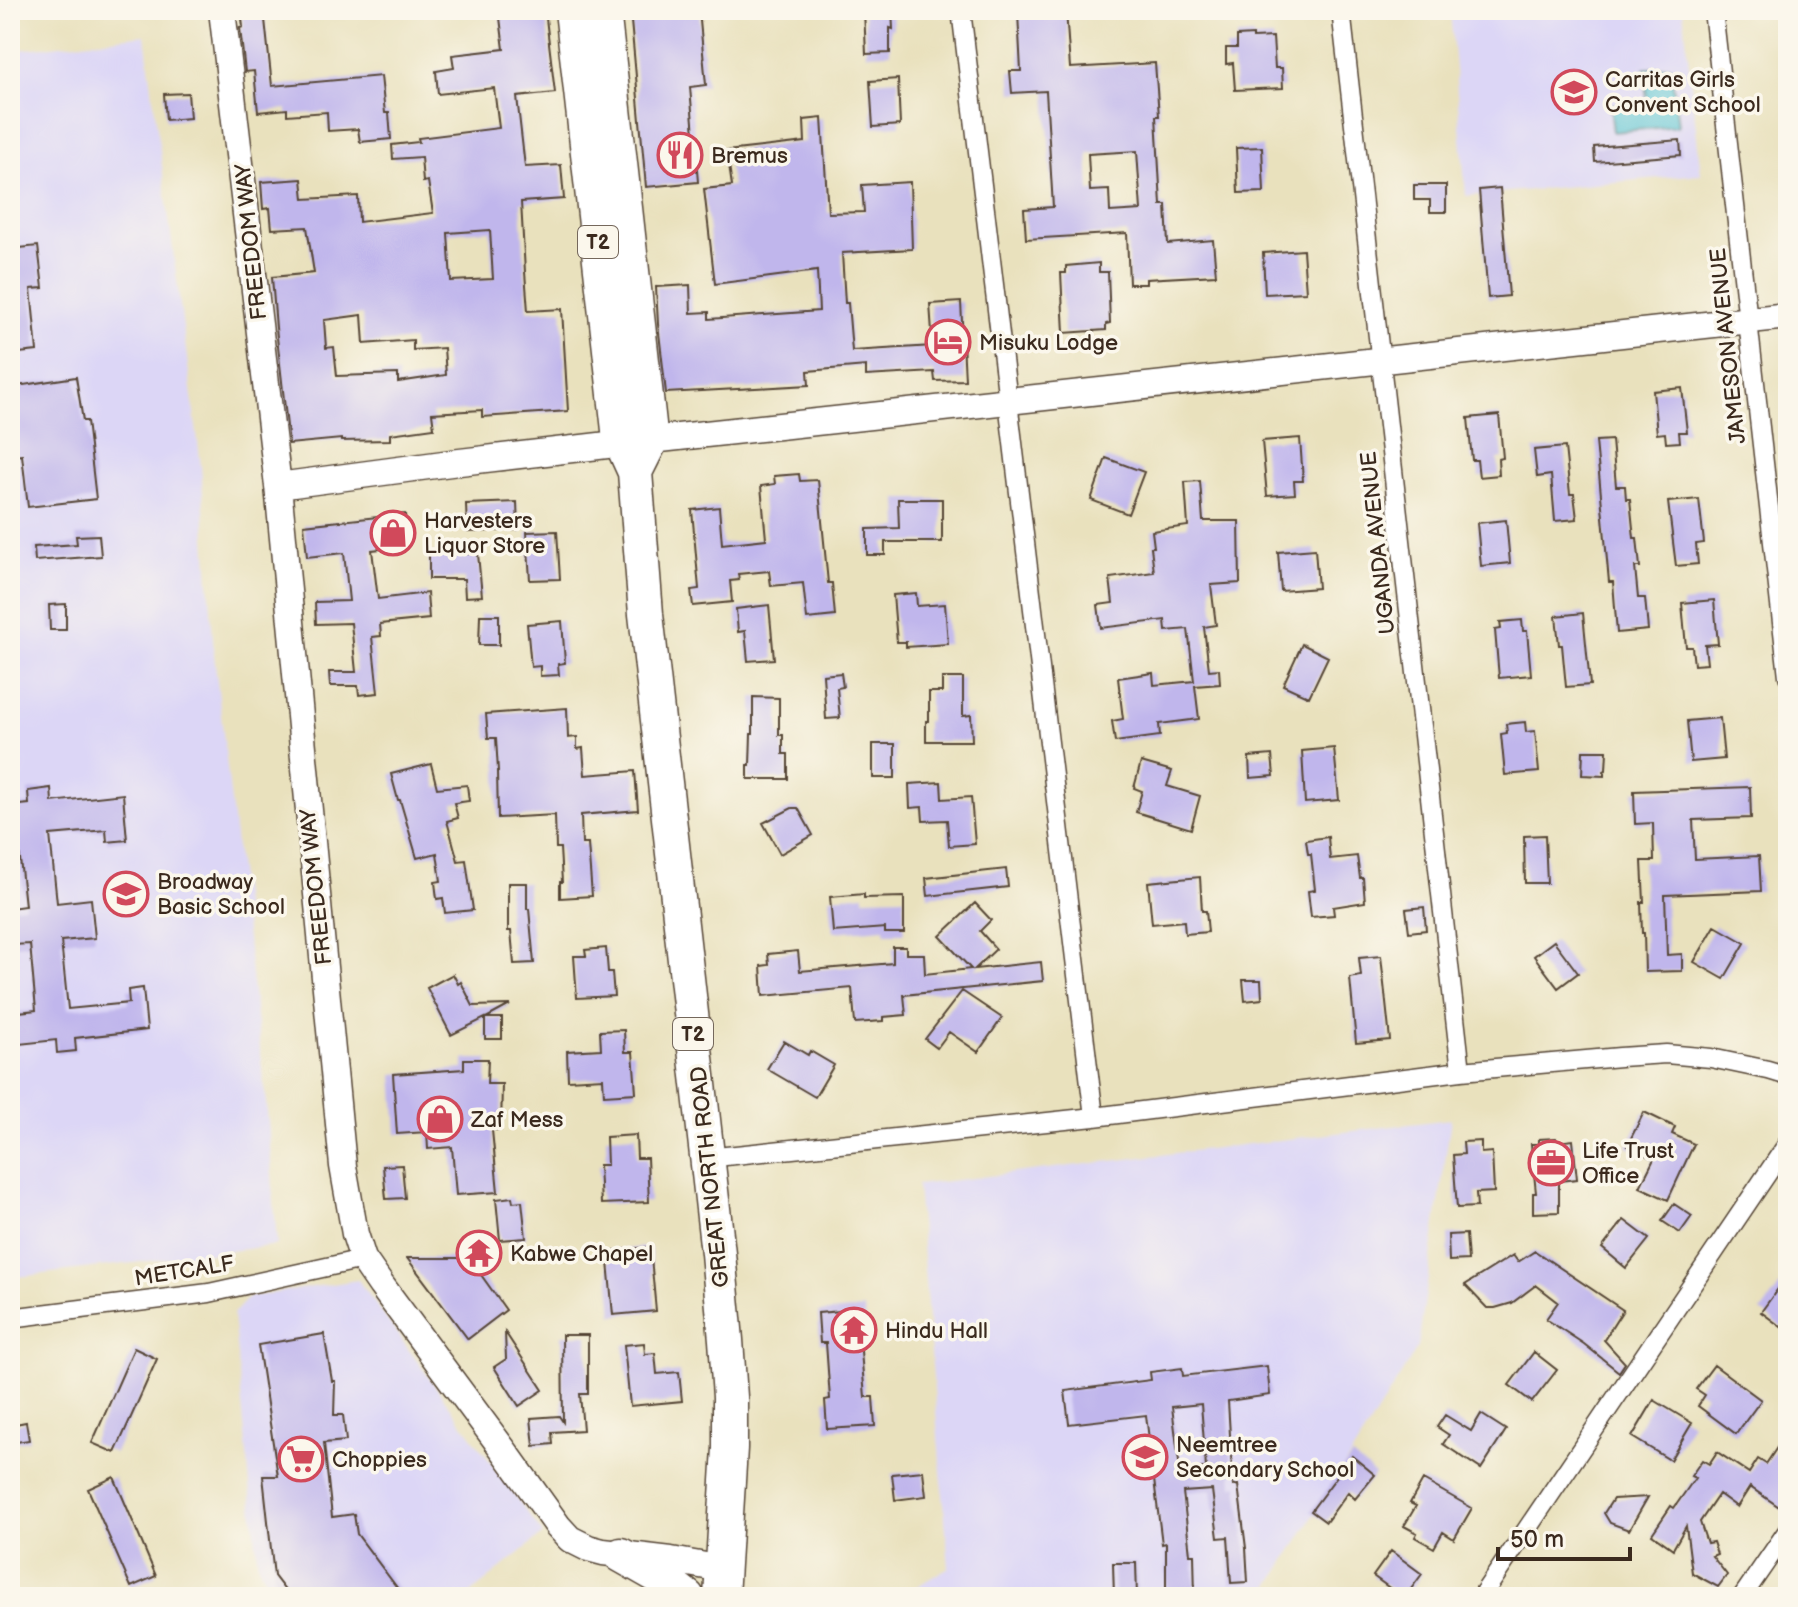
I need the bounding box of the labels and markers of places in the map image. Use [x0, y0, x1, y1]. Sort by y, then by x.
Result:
place label: Carritas Girls Convent School [1605, 67, 1761, 119]
school or university icon: Carritas Girls Convent School [1550, 68, 1598, 116]
restaurant icon: Bremus [656, 131, 704, 179]
place label: Bremus [711, 143, 788, 170]
hotel icon: Misuku Lodge [924, 318, 972, 366]
place label: Misuku Lodge [979, 330, 1118, 357]
place label: Harvesters Liquor Store [424, 508, 545, 560]
shop icon: Harvesters Liquor Store [369, 509, 417, 557]
place label: Broadway Basic School [157, 869, 285, 921]
school or university icon: Broadway Basic School [102, 870, 150, 918]
shop icon: Zaf Mess [416, 1095, 464, 1143]
place label: Zaf Mess [470, 1107, 564, 1134]
place label: Life Trust Office [1582, 1138, 1674, 1190]
office icon: Life Trust Office [1527, 1139, 1575, 1187]
temple icon: Kabwe Chapel [455, 1229, 503, 1277]
place label: Kabwe Chapel [510, 1241, 653, 1268]
temple icon: Hindu Hall [830, 1306, 878, 1354]
place label: Hindu Hall [885, 1318, 988, 1345]
place label: Neemtree Secondary School [1176, 1432, 1354, 1484]
school or university icon: Neemtree Secondary School [1121, 1433, 1169, 1481]
supermarket icon: Choppies [277, 1435, 325, 1483]
place label: Choppies [332, 1447, 427, 1474]

